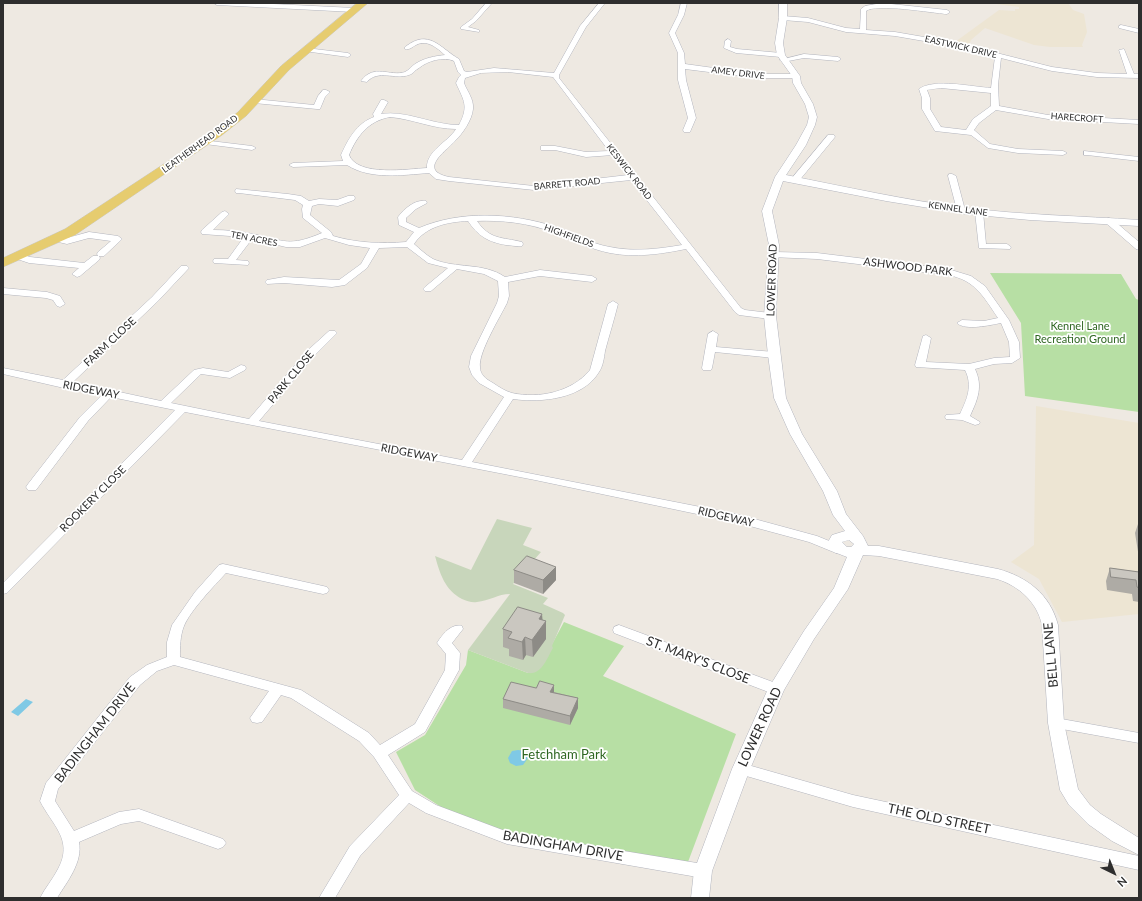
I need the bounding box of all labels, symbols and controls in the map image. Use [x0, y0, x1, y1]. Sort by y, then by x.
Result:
street label: EASTWICK DRIVE [924, 33, 998, 61]
street label: AMEY DRIVE [711, 64, 765, 82]
street label: HARECROFT [1050, 111, 1104, 125]
street label: LEATHERHEAD ROAD [160, 113, 240, 175]
street label: KESWICK ROAD [604, 142, 654, 202]
street label: BARRETT ROAD [533, 176, 601, 192]
street label: KENNEL LANE [928, 199, 988, 219]
street label: HIGHFIELDS [543, 222, 595, 250]
street label: TEN ACRES [230, 229, 278, 249]
street label: LOWER ROAD [764, 243, 780, 317]
street label: ASHWOOD PARK [863, 255, 953, 279]
street label: FARM CLOSE [81, 314, 139, 370]
park label: Kennel Lane Recreation Ground [1035, 319, 1125, 345]
street label: PARK CLOSE [265, 348, 317, 406]
street label: RIDGEWAY [62, 378, 120, 402]
street label: RIDGEWAY [380, 441, 438, 465]
street label: ROOKERY CLOSE [57, 463, 129, 535]
street label: RIDGEWAY [697, 504, 755, 530]
street label: BELL LANE [1040, 622, 1062, 688]
street label: ST. MARY'S CLOSE [644, 633, 752, 687]
street label: BADINGHAM DRIVE [51, 680, 139, 786]
street label: LOWER ROAD [735, 685, 785, 769]
park label: Fetchham Park [522, 747, 606, 763]
street label: THE OLD STREET [886, 801, 992, 837]
street label: BADINGHAM DRIVE [502, 828, 624, 864]
north arrow [1094, 853, 1134, 893]
text: N [1115, 874, 1130, 890]

